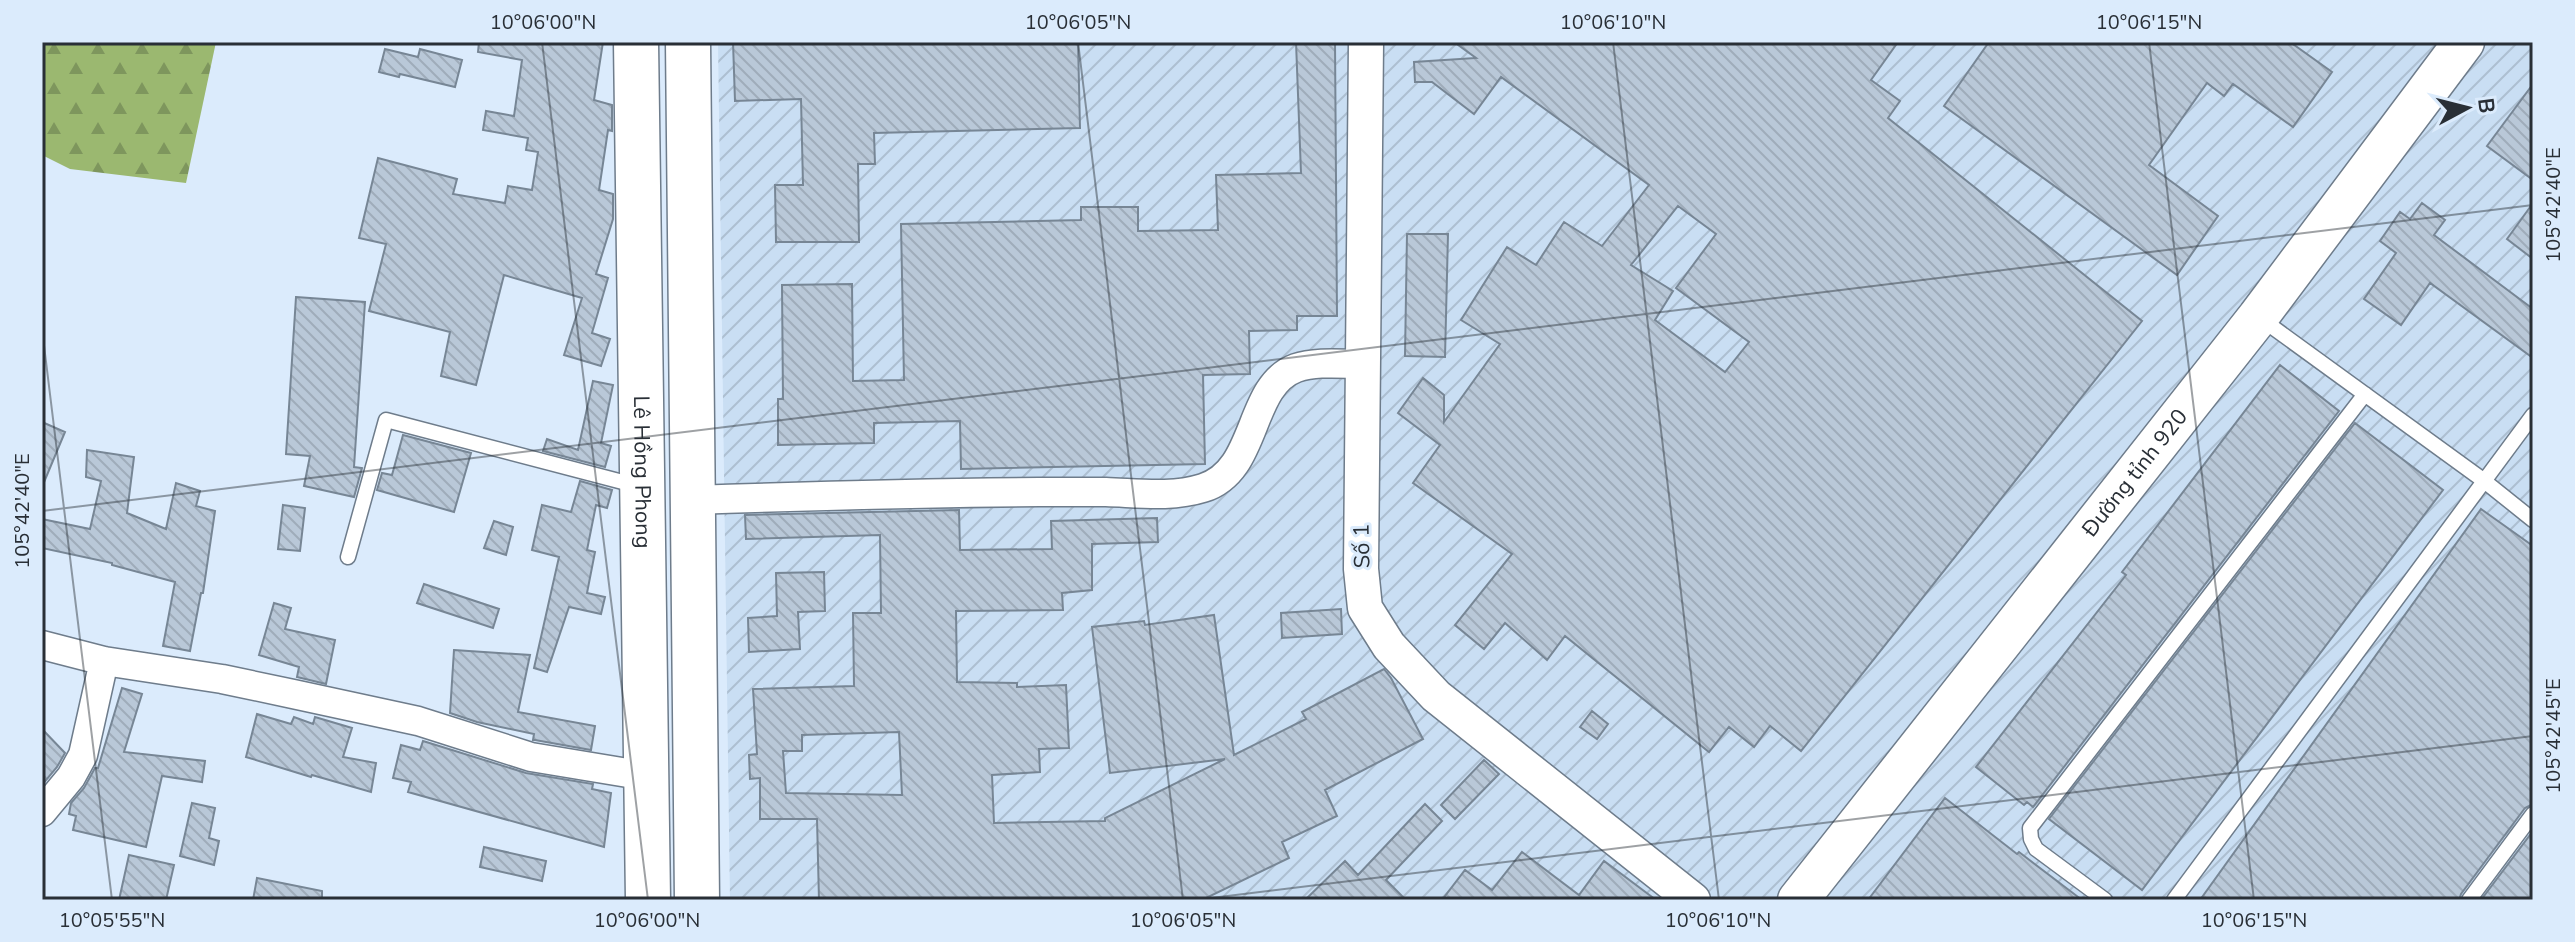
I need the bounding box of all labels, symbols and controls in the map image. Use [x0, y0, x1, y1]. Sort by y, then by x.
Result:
text: 10°06'00"N [490, 9, 596, 36]
text: 10°06'05"N [1025, 9, 1131, 36]
text: 10°06'10"N [1560, 9, 1666, 36]
text: 10°06'15"N [2096, 9, 2202, 36]
north arrow [2427, 68, 2507, 148]
text: B [2470, 96, 2502, 115]
text: 105°42'40"E [2540, 147, 2567, 263]
street label: Lê Hồng Phong [626, 395, 658, 549]
street label: Đường tỉnh 920 [2075, 403, 2195, 544]
text: 105°42'40"E [9, 453, 36, 569]
street label: Số 1 [1347, 523, 1377, 569]
text: 105°42'45"E [2540, 678, 2567, 794]
text: 10°05'55"N [59, 907, 165, 934]
text: 10°06'00"N [594, 907, 700, 934]
text: 10°06'05"N [1130, 907, 1236, 934]
text: 10°06'10"N [1665, 907, 1771, 934]
text: 10°06'15"N [2201, 907, 2307, 934]

